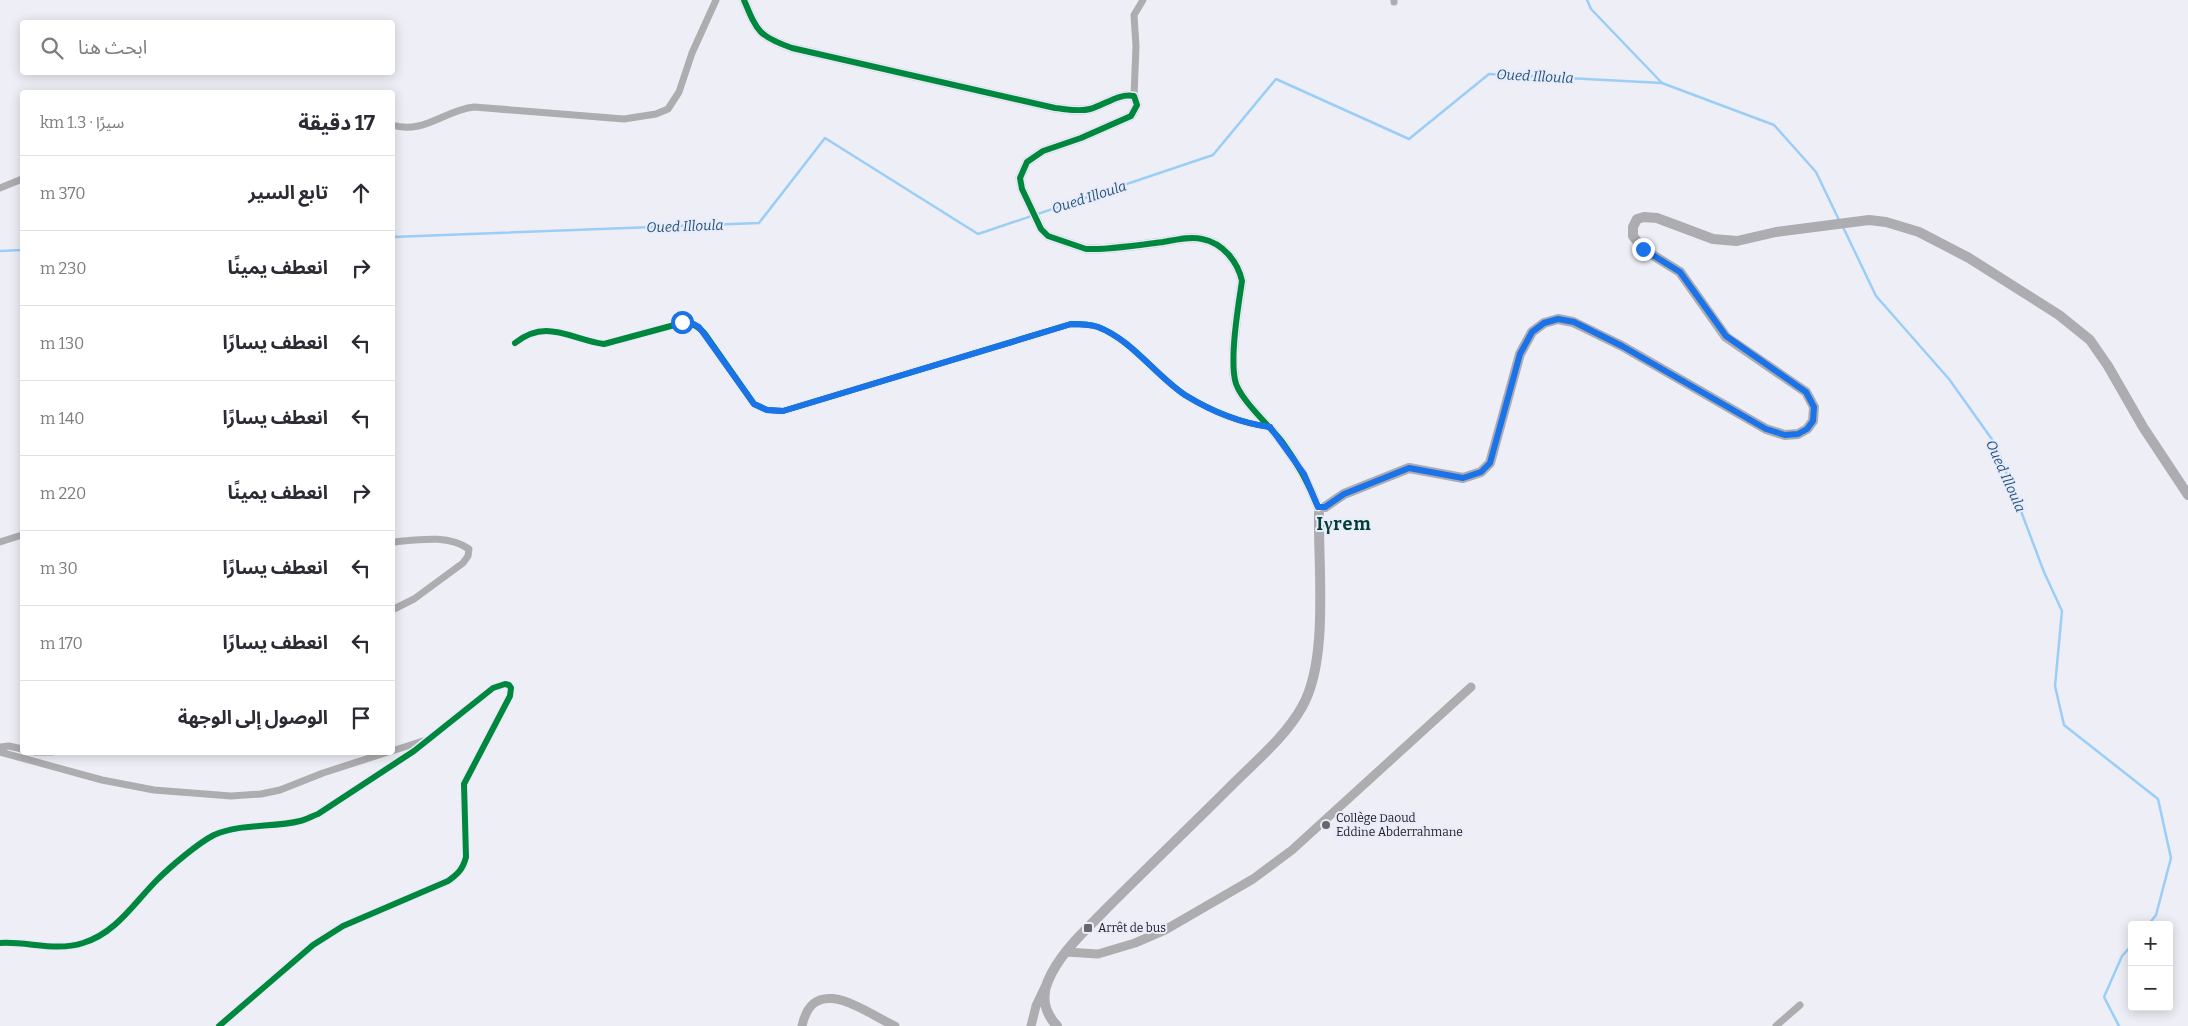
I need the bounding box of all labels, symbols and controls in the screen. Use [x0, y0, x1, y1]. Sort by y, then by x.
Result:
search box [20, 20, 395, 75]
icon: search [38, 34, 66, 62]
text: ابحث هنا [78, 36, 147, 59]
water label: Oued Illoula [1496, 66, 1574, 87]
text: 17 دقيقة [298, 110, 375, 136]
text: سيرًا · 1.3 km [40, 113, 124, 132]
water label: Oued Illoula [1050, 177, 1129, 217]
icon: ahead [347, 179, 375, 207]
text: تابع السير [248, 181, 328, 204]
text: 370 m [40, 184, 86, 203]
water label: Oued Illoula [646, 217, 724, 236]
route end [1632, 238, 1655, 261]
icon: right [347, 254, 375, 282]
text: انعطف يمينًا [227, 256, 328, 279]
text: 230 m [40, 259, 87, 278]
route start [671, 311, 694, 334]
icon: left [347, 329, 375, 357]
text: انعطف يسارًا [223, 331, 328, 354]
text: 130 m [40, 334, 84, 353]
icon: left [347, 404, 375, 432]
text: انعطف يسارًا [223, 406, 328, 429]
text: 140 m [40, 409, 85, 428]
water label: Oued Illoula [1982, 437, 2029, 515]
icon: right [347, 479, 375, 507]
text: انعطف يمينًا [227, 481, 328, 504]
text: 220 m [40, 484, 86, 503]
district label: Iγrem [1316, 513, 1372, 535]
icon: left [347, 554, 375, 582]
text: انعطف يسارًا [223, 556, 328, 579]
text: 30 m [40, 559, 78, 578]
icon: left [347, 629, 375, 657]
text: انعطف يسارًا [223, 631, 328, 654]
text: 170 m [40, 634, 83, 653]
icon: arrive [347, 704, 375, 732]
text: الوصول إلى الوجهة [178, 706, 328, 729]
place label: Collège Daoud Eddine Abderrahmane [1336, 811, 1463, 839]
marker: Collège Daoud Eddine Abderrahmane [1320, 819, 1332, 831]
place label: Arrêt de bus [1098, 921, 1166, 935]
map controls [2128, 921, 2173, 1011]
button: + [2128, 921, 2173, 966]
marker: Arrêt de bus [1082, 922, 1094, 934]
button: − [2128, 966, 2173, 1011]

